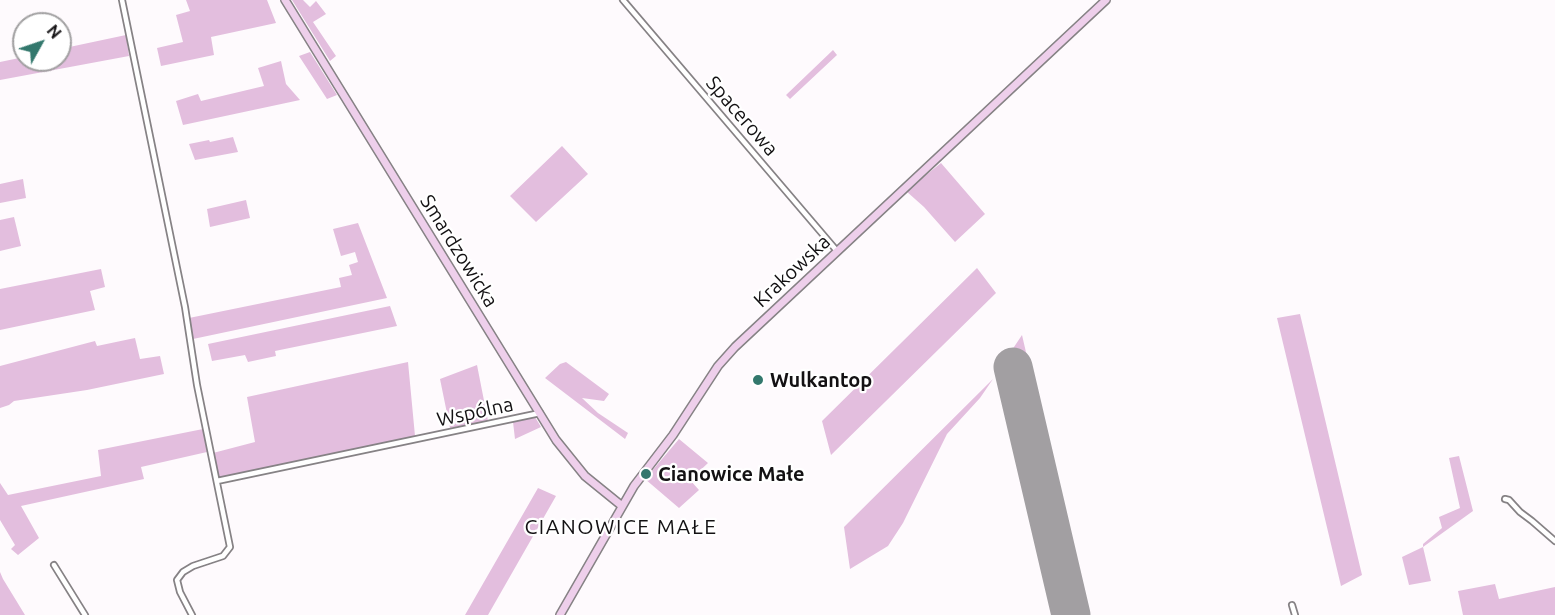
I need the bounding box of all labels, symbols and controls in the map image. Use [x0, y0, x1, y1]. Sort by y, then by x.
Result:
north arrow [12, 12, 72, 72]
text: N [44, 21, 65, 42]
street label: Spacerowa [701, 71, 783, 161]
street label: Smardzowicka [415, 190, 503, 312]
street label: Krakowska [749, 230, 835, 312]
place label: Wulkantop [770, 368, 872, 392]
marker: Wulkantop [751, 373, 765, 387]
street label: Wspólna [435, 392, 515, 432]
place label: Cianowice Małe [658, 462, 805, 486]
marker: Cianowice Małe [639, 467, 653, 481]
district label: CIANOWICE MAŁE [524, 514, 718, 540]

